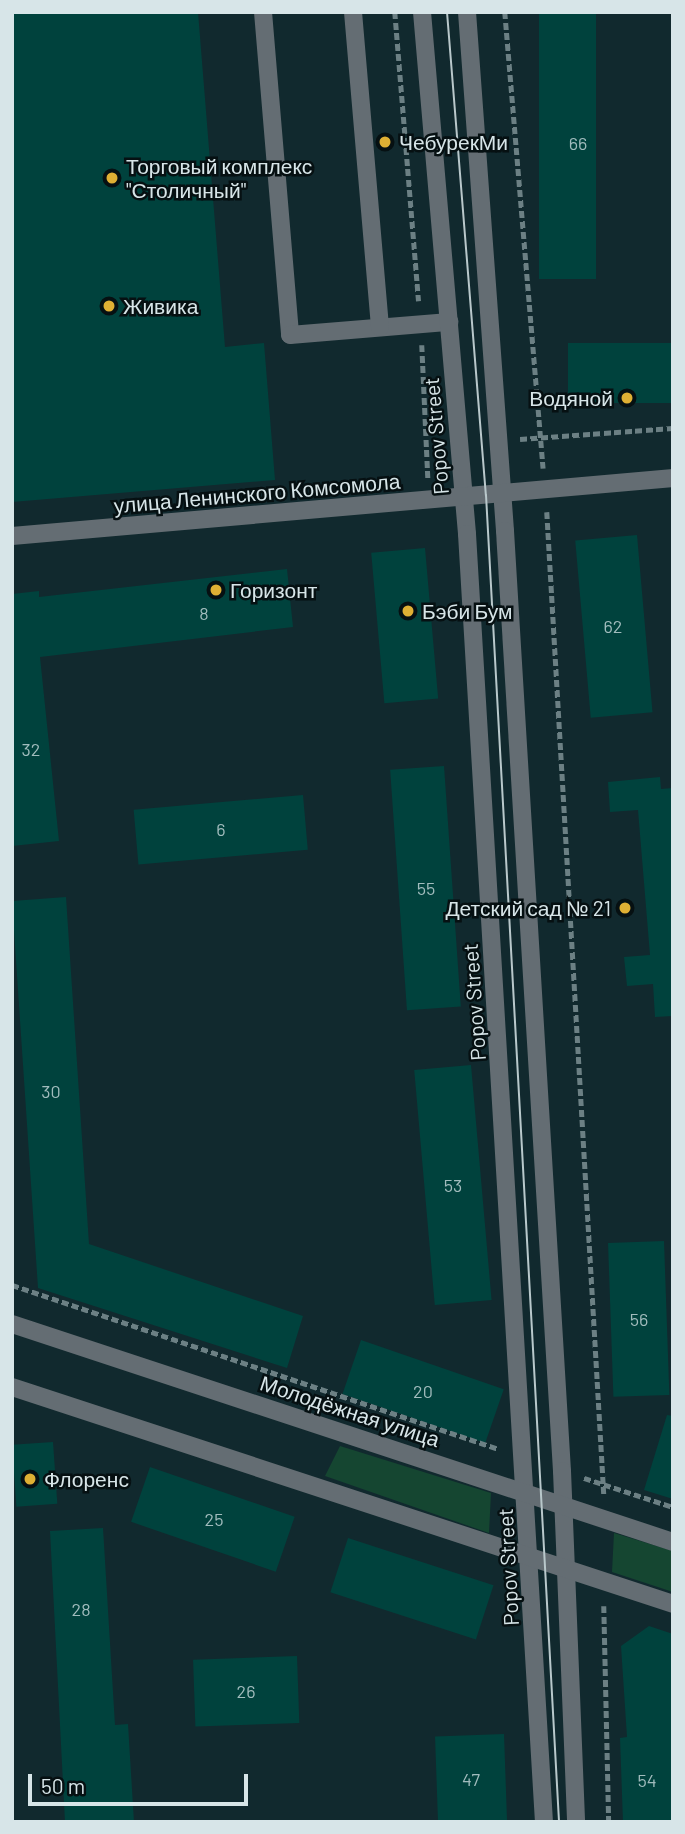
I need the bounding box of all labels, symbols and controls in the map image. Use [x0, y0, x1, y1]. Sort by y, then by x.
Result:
place label: ЧебурекМи [399, 129, 508, 155]
house number: 66 [569, 132, 587, 154]
marker: ЧебурекМи [377, 134, 393, 150]
place label: Торговый комплекс "Столичный" [126, 153, 312, 203]
marker: Торговый комплекс "Столичный" [104, 170, 120, 186]
place label: Живика [123, 293, 198, 319]
marker: Живика [101, 298, 117, 314]
street label: Popov Street [418, 376, 454, 496]
place label: Водяной [529, 385, 613, 411]
marker: Водяной [619, 390, 635, 406]
street label: улица Ленинского Комсомола [113, 468, 401, 518]
place label: Горизонт [230, 577, 317, 603]
marker: Горизонт [208, 582, 224, 598]
place label: Бэби Бум [422, 598, 512, 624]
house number: 8 [199, 602, 209, 624]
marker: Бэби Бум [400, 603, 416, 619]
house number: 62 [604, 615, 622, 637]
house number: 32 [22, 738, 40, 760]
house number: 6 [216, 818, 226, 840]
house number: 55 [417, 877, 435, 899]
place label: Детский сад № 21 [445, 895, 611, 921]
marker: Детский сад № 21 [617, 900, 633, 916]
street label: Popov Street [457, 943, 491, 1061]
house number: 30 [41, 1080, 61, 1102]
house number: 53 [444, 1174, 462, 1196]
house number: 56 [630, 1308, 648, 1330]
street label: Молодёжная улица [257, 1370, 443, 1452]
house number: 20 [413, 1380, 433, 1402]
place label: Флоренс [44, 1466, 129, 1492]
marker: Флоренс [22, 1471, 38, 1487]
house number: 25 [205, 1508, 223, 1530]
street label: Popov Street [492, 1508, 524, 1626]
house number: 28 [71, 1598, 91, 1620]
house number: 26 [237, 1680, 255, 1702]
scale bar [32, 1760, 252, 1804]
house number: 47 [462, 1768, 480, 1790]
house number: 54 [637, 1769, 657, 1791]
text: 50 m [41, 1773, 85, 1798]

